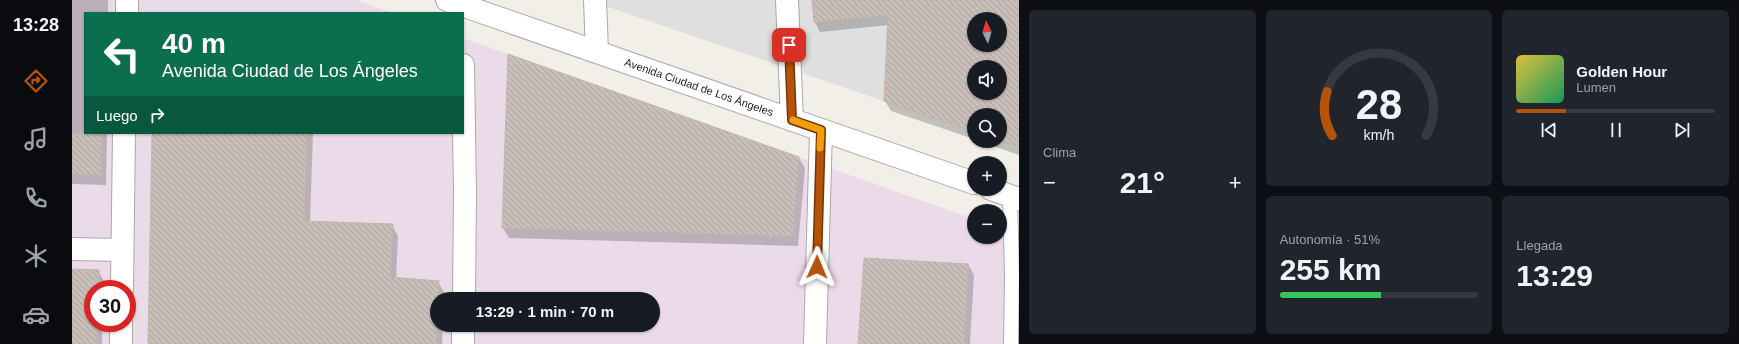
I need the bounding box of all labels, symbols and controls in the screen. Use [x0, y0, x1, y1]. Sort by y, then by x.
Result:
north arrow [967, 12, 1007, 52]
map controls [967, 12, 1007, 244]
text: 13:28 [13, 15, 59, 35]
icon: left [96, 28, 148, 80]
text: 40 m [162, 28, 226, 59]
pin [772, 28, 806, 62]
icon: arrive [778, 34, 800, 56]
street label: Avenida Ciudad de Los Ángeles [623, 56, 775, 118]
button: sound [967, 60, 1007, 100]
text: Avenida Ciudad de Los Ángeles [162, 61, 418, 81]
text: Golden Hour [1576, 63, 1667, 80]
icon: directions [22, 67, 50, 95]
text: Lumen [1576, 80, 1616, 95]
text: 28 [1356, 81, 1402, 128]
icon: right [146, 104, 168, 126]
text: Luego [96, 107, 138, 124]
button: search [967, 108, 1007, 148]
icon: previous [1538, 119, 1560, 141]
icon: pause [1605, 119, 1627, 141]
icon: next [1671, 119, 1693, 141]
icon: music [22, 125, 50, 153]
text: km/h [1364, 127, 1395, 143]
text: Clima [1043, 145, 1076, 160]
button: + [967, 156, 1007, 196]
text: 21° [1120, 166, 1165, 199]
text: − [1043, 170, 1056, 195]
text: + [1229, 170, 1242, 195]
icon: phone [22, 184, 50, 212]
button: − [967, 204, 1007, 244]
text: Autonomía · 51% [1280, 232, 1380, 247]
text: Llegada [1516, 238, 1563, 253]
icon: climate [22, 242, 50, 270]
position arrow [796, 246, 838, 288]
text: 255 km [1280, 253, 1381, 286]
text: 13:29 [1516, 259, 1593, 292]
speed limit sign: 30 [84, 280, 136, 332]
icon: car [22, 301, 50, 329]
text: 13:29 · 1 min · 70 m [476, 303, 614, 320]

